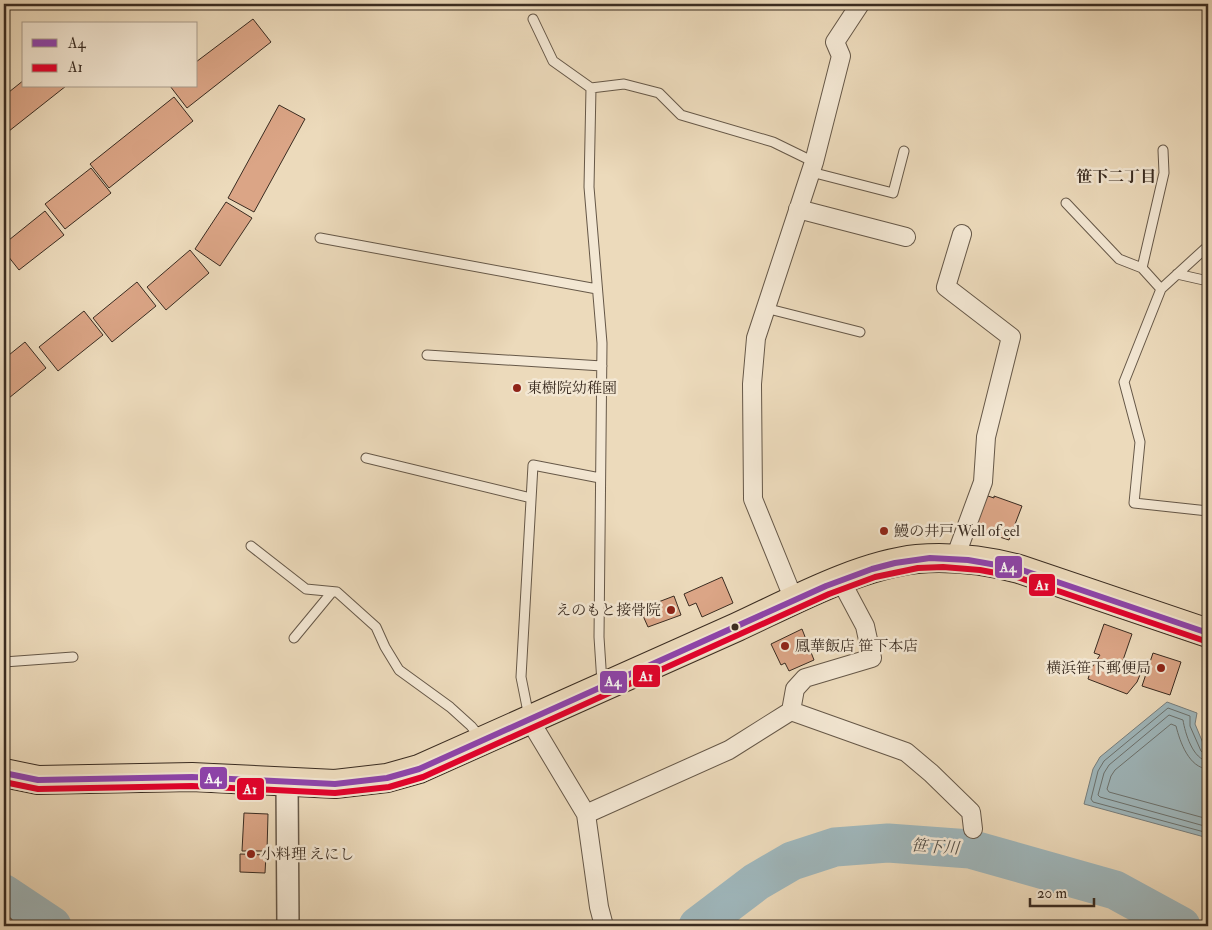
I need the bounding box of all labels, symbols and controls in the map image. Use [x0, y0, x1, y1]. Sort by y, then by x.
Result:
legend [22, 22, 198, 88]
text: A4 [67, 34, 87, 53]
text: A1 [67, 58, 83, 77]
district label: 笹下二丁目 [1076, 167, 1156, 187]
place label: 東樹院幼稚園 [527, 379, 617, 398]
marker: 東樹院幼稚園 [511, 382, 523, 394]
place label: 鰻の井戸 Well of eel [894, 522, 1020, 541]
marker: 鰻の井戸 Well of eel [878, 525, 890, 537]
line badge: A4 [994, 555, 1023, 579]
text: A4 [999, 559, 1018, 576]
line badge: A1 [1028, 573, 1056, 597]
text: A1 [1034, 577, 1049, 594]
place label: えのもと接骨院 [556, 601, 661, 620]
marker: えのもと接骨院 [665, 604, 677, 616]
unlabelled marker [730, 622, 740, 632]
place label: 鳳華飯店 笹下本店 [795, 637, 918, 656]
marker: 鳳華飯店 笹下本店 [779, 640, 791, 652]
place label: 横浜笹下郵便局 [1046, 659, 1151, 678]
marker: 横浜笹下郵便局 [1155, 662, 1167, 674]
line badge: A1 [632, 664, 661, 688]
text: A1 [638, 668, 653, 685]
line badge: A4 [599, 670, 628, 694]
text: A4 [604, 673, 623, 690]
line badge: A4 [199, 766, 228, 790]
text: A4 [204, 770, 223, 787]
line badge: A1 [236, 777, 265, 801]
text: A1 [242, 781, 257, 798]
water label: 笹下川 [910, 835, 962, 859]
place label: 小料理 えにし [261, 845, 354, 864]
marker: 小料理 えにし [245, 848, 257, 860]
scale bar [1030, 875, 1093, 907]
text: 20 m [1037, 884, 1067, 903]

